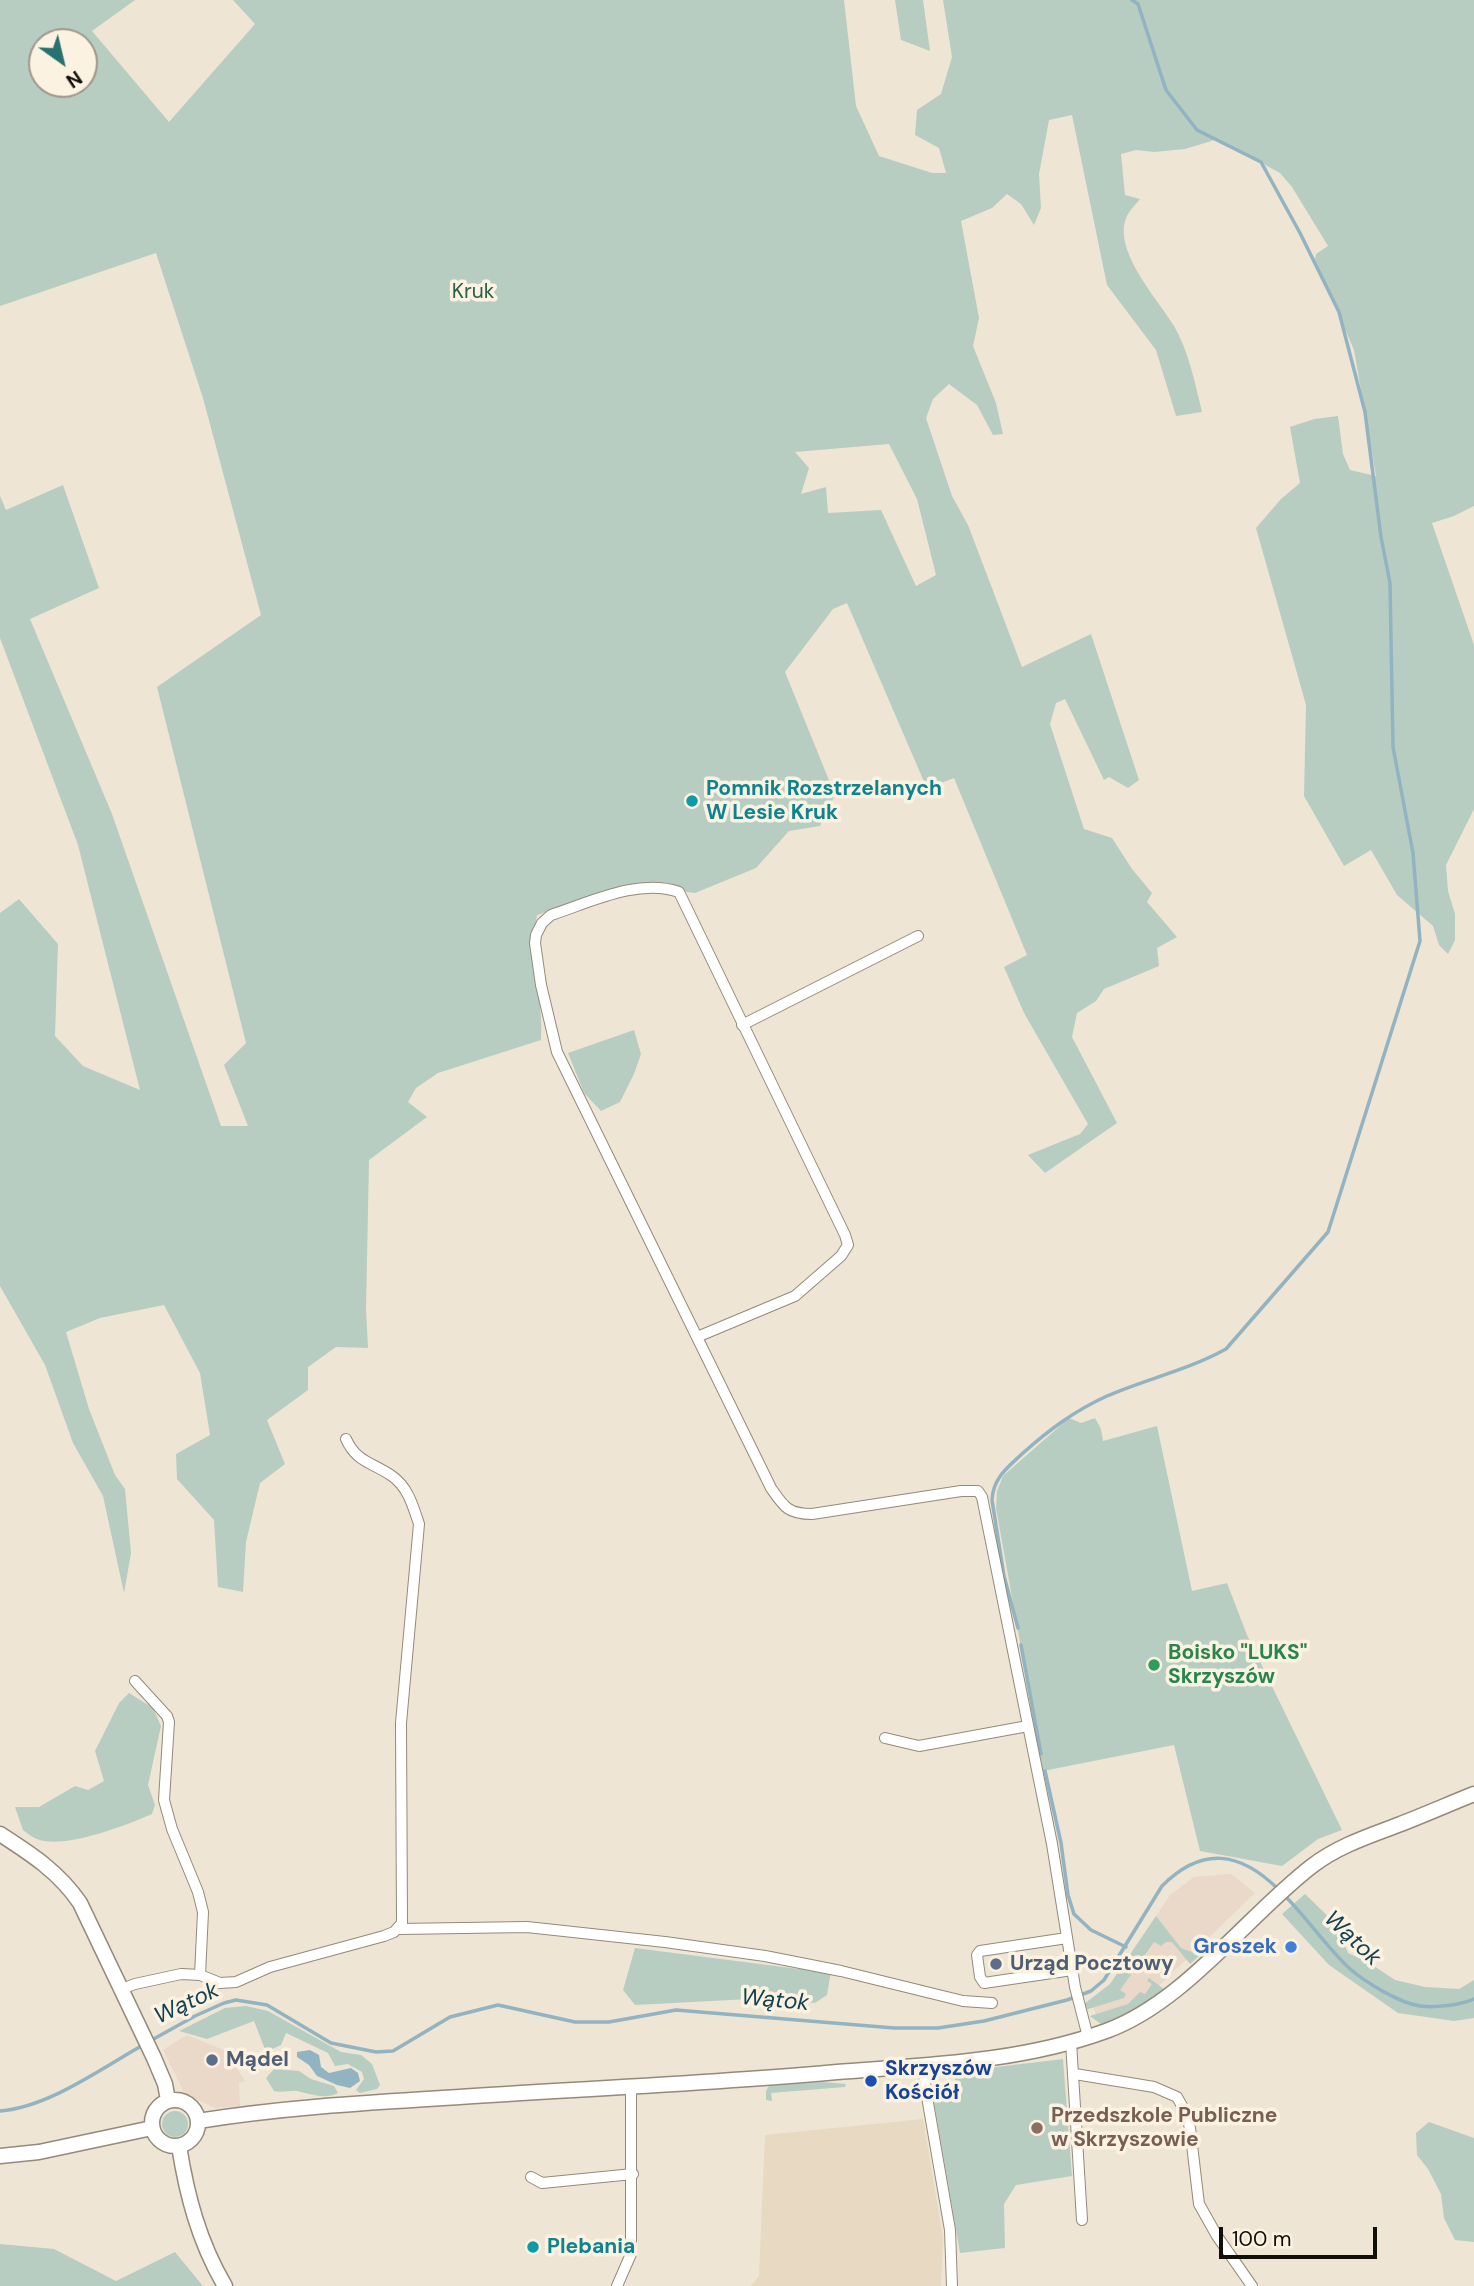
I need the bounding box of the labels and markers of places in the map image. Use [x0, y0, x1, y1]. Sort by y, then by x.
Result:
place label: Pomnik Rozstrzelanych W Lesie Kruk [706, 776, 942, 826]
marker: Pomnik Rozstrzelanych W Lesie Kruk [684, 793, 700, 809]
place label: Boisko "LUKS" Skrzyszów [1168, 1640, 1307, 1690]
marker: Boisko "LUKS" Skrzyszów [1146, 1657, 1162, 1673]
place label: Groszek [1193, 1934, 1277, 1960]
marker: Groszek [1283, 1939, 1299, 1955]
place label: Urząd Pocztowy [1010, 1951, 1174, 1977]
marker: Urząd Pocztowy [988, 1956, 1004, 1972]
place label: Mądel [226, 2047, 289, 2073]
marker: Mądel [204, 2052, 220, 2068]
place label: Skrzyszów Kościół [885, 2056, 992, 2106]
marker: Skrzyszów Kościół [863, 2073, 879, 2089]
place label: Przedszkole Publiczne w Skrzyszowie [1051, 2103, 1277, 2153]
marker: Przedszkole Publiczne w Skrzyszowie [1029, 2120, 1045, 2136]
place label: Plebania [547, 2234, 635, 2260]
marker: Plebania [525, 2239, 541, 2255]

